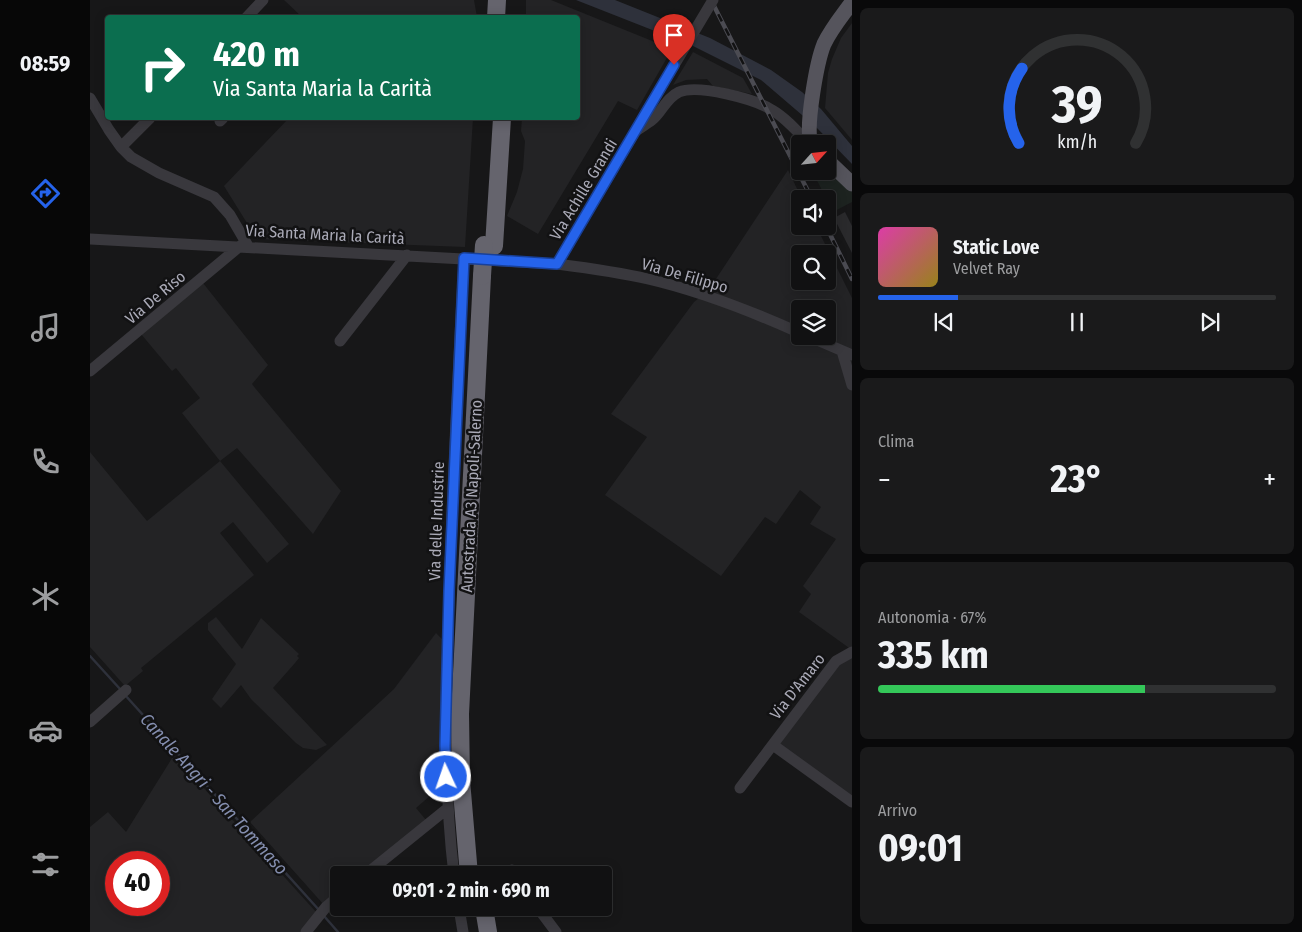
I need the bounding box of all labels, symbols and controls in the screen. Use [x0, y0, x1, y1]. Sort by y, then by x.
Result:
pin [653, 14, 695, 65]
icon: arrive [660, 21, 688, 49]
text: 420 m [213, 33, 300, 75]
icon: right [130, 35, 195, 100]
text: 08:59 [20, 50, 70, 77]
text: 39 [1050, 73, 1103, 136]
text: Via Santa Maria la Carità [213, 75, 432, 102]
text: km/h [1057, 131, 1097, 153]
street label: Via Achille Grandi [546, 135, 621, 243]
north arrow [791, 135, 836, 180]
map controls [791, 135, 836, 345]
icon: directions [28, 176, 63, 211]
button: sound [791, 190, 836, 235]
street label: Via Santa Maria la Carità [245, 221, 405, 248]
text: Static Love [953, 236, 1040, 259]
button: search [791, 245, 836, 290]
street label: Via De Filippo [639, 254, 730, 297]
text: Velvet Ray [953, 259, 1020, 278]
street label: Via De Riso [121, 267, 189, 328]
button: layers [791, 300, 836, 345]
icon: previous [930, 308, 958, 336]
icon: pause [1063, 308, 1091, 336]
icon: next [1196, 308, 1224, 336]
icon: music [28, 310, 63, 345]
street label: Autostrada A3 Napoli-Salerno [457, 399, 486, 593]
text: Clima [878, 432, 914, 451]
icon: phone [28, 444, 63, 479]
text: 23° [1050, 456, 1104, 502]
street label: Via delle Industrie [425, 461, 448, 581]
text: − [878, 463, 891, 496]
text: + [1263, 463, 1276, 496]
icon: climate [28, 579, 63, 614]
text: Autonomia · 67% [878, 608, 986, 627]
text: 335 km [878, 632, 989, 678]
street label: Via D'Amaro [766, 650, 829, 723]
water label: Canale Angri - San Tommaso [135, 709, 293, 879]
icon: car [28, 713, 63, 748]
position arrow [419, 750, 471, 802]
text: Arrivo [878, 801, 917, 820]
text: 09:01 [878, 825, 963, 871]
icon: filters [28, 847, 63, 882]
speed limit sign: 40 [105, 851, 170, 916]
text: 09:01 · 2 min · 690 m [392, 879, 550, 902]

